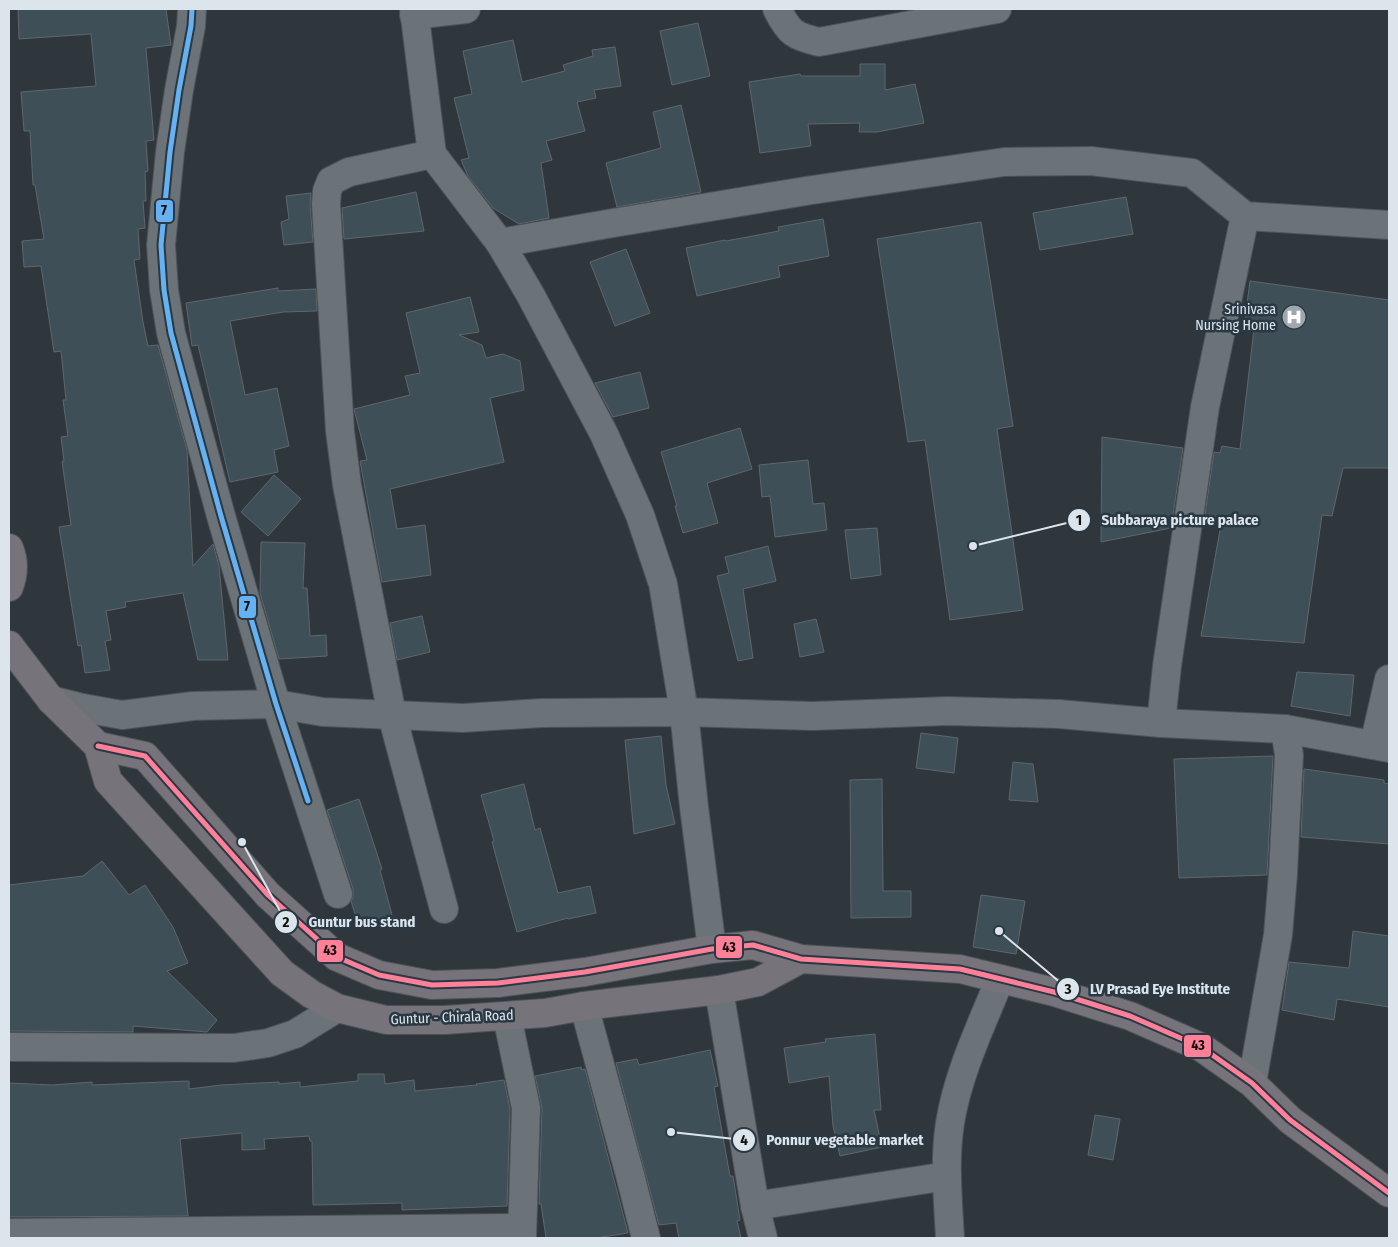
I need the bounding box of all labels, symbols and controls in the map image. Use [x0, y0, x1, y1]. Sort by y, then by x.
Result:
line badge: 7 [155, 199, 174, 223]
text: 7 [161, 202, 167, 219]
place label: Srinivasa Nursing Home [1195, 301, 1276, 334]
hospital icon: Srinivasa Nursing Home [1281, 304, 1307, 330]
callout: Subbaraya picture palace [1066, 505, 1268, 535]
text: 1 [1076, 511, 1082, 529]
text: Subbaraya picture palace [1102, 511, 1259, 529]
line badge: 7 [238, 595, 257, 619]
text: 7 [244, 598, 250, 615]
callout: Guntur bus stand [273, 907, 425, 937]
text: 2 [282, 913, 290, 931]
text: Guntur bus stand [309, 913, 415, 931]
line badge: 43 [715, 935, 743, 959]
line badge: 43 [316, 939, 344, 963]
text: 43 [722, 939, 736, 956]
text: 43 [323, 942, 337, 959]
callout: LV Prasad Eye Institute [1055, 974, 1240, 1004]
text: 3 [1063, 980, 1072, 998]
text: LV Prasad Eye Institute [1090, 980, 1230, 998]
street label: Guntur - Chirala Road [390, 1007, 514, 1028]
line badge: 43 [1183, 1034, 1212, 1058]
text: 43 [1191, 1037, 1205, 1054]
callout: Ponnur vegetable market [731, 1125, 933, 1155]
text: 4 [740, 1131, 748, 1149]
text: Ponnur vegetable market [766, 1131, 924, 1149]

